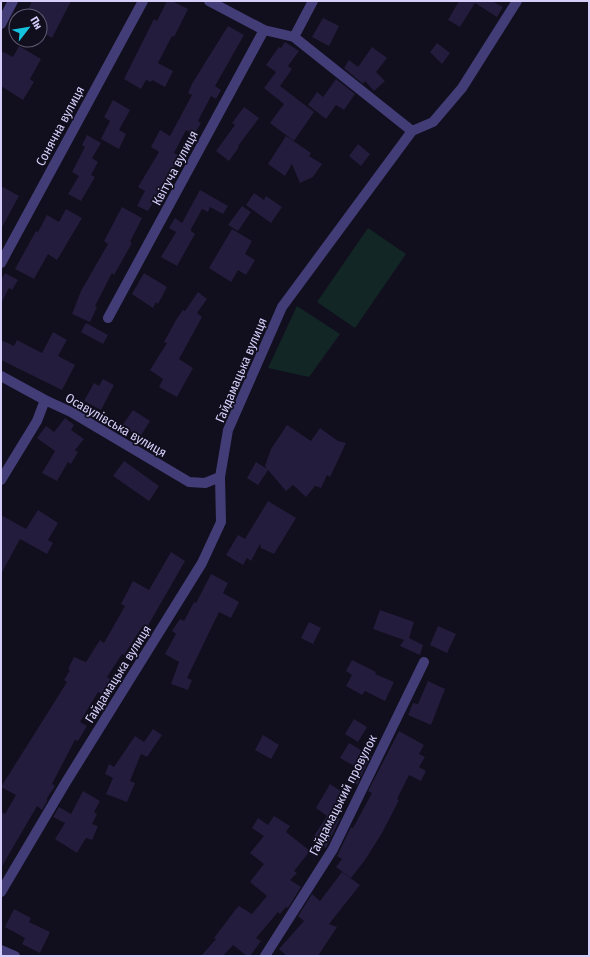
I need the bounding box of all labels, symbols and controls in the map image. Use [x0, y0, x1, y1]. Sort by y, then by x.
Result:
north arrow [8, 8, 48, 48]
text: Пн [27, 14, 45, 32]
street label: Сонячна вулиця [33, 83, 87, 169]
street label: Квітуча вулиця [149, 128, 201, 208]
street label: Гайдамацька вулиця [212, 315, 270, 425]
street label: Осавулівська вулиця [63, 390, 169, 460]
street label: Гайдамацька вулиця [82, 622, 154, 726]
street label: Гайдамацький провулок [306, 732, 380, 858]

